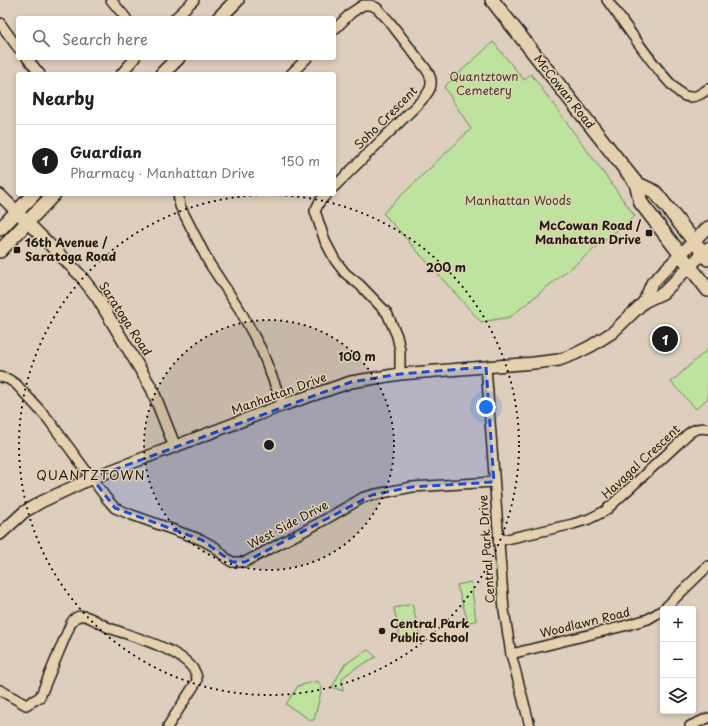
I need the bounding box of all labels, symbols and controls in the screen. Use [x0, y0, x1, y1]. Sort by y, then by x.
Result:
search box [16, 16, 336, 60]
icon: search [30, 27, 52, 49]
text: Search here [62, 27, 148, 50]
street label: McCowan Road [530, 50, 600, 132]
park label: Quantztown Cemetery [450, 67, 519, 99]
street label: Soho Crescent [350, 82, 421, 153]
text: Nearby [32, 85, 94, 111]
text: Guardian [70, 140, 142, 163]
text: 1 [42, 151, 48, 170]
text: 150 m [281, 151, 320, 170]
text: Pharmacy · Manhattan Drive [70, 163, 255, 182]
park label: Manhattan Woods [465, 191, 572, 209]
place label: McCowan Road / Manhattan Drive [535, 216, 642, 248]
marker: McCowan Road / Manhattan Drive [644, 228, 654, 238]
place label: 16th Avenue / Saratoga Road [25, 233, 116, 265]
marker: 16th Avenue / Saratoga Road [12, 245, 22, 255]
text: 200 m [426, 258, 466, 276]
street label: Saratoga Road [95, 278, 157, 359]
pin: 1 [652, 324, 678, 354]
text: 100 m [338, 347, 376, 365]
street label: Manhattan Drive [229, 367, 329, 419]
your location [476, 397, 496, 417]
street label: Havagal Crescent [597, 420, 684, 502]
centre of rings [262, 438, 276, 452]
district label: QUANTZTOWN [36, 465, 146, 484]
street label: Central Park Drive [473, 494, 499, 604]
street label: West Side Drive [244, 495, 332, 553]
street label: Woodlawn Road [538, 602, 632, 642]
map controls [660, 606, 696, 714]
button: + [660, 606, 696, 642]
place label: Central Park Public School [390, 614, 469, 646]
marker: Central Park Public School [377, 626, 387, 636]
button: − [660, 642, 696, 678]
button: layers [660, 678, 696, 714]

